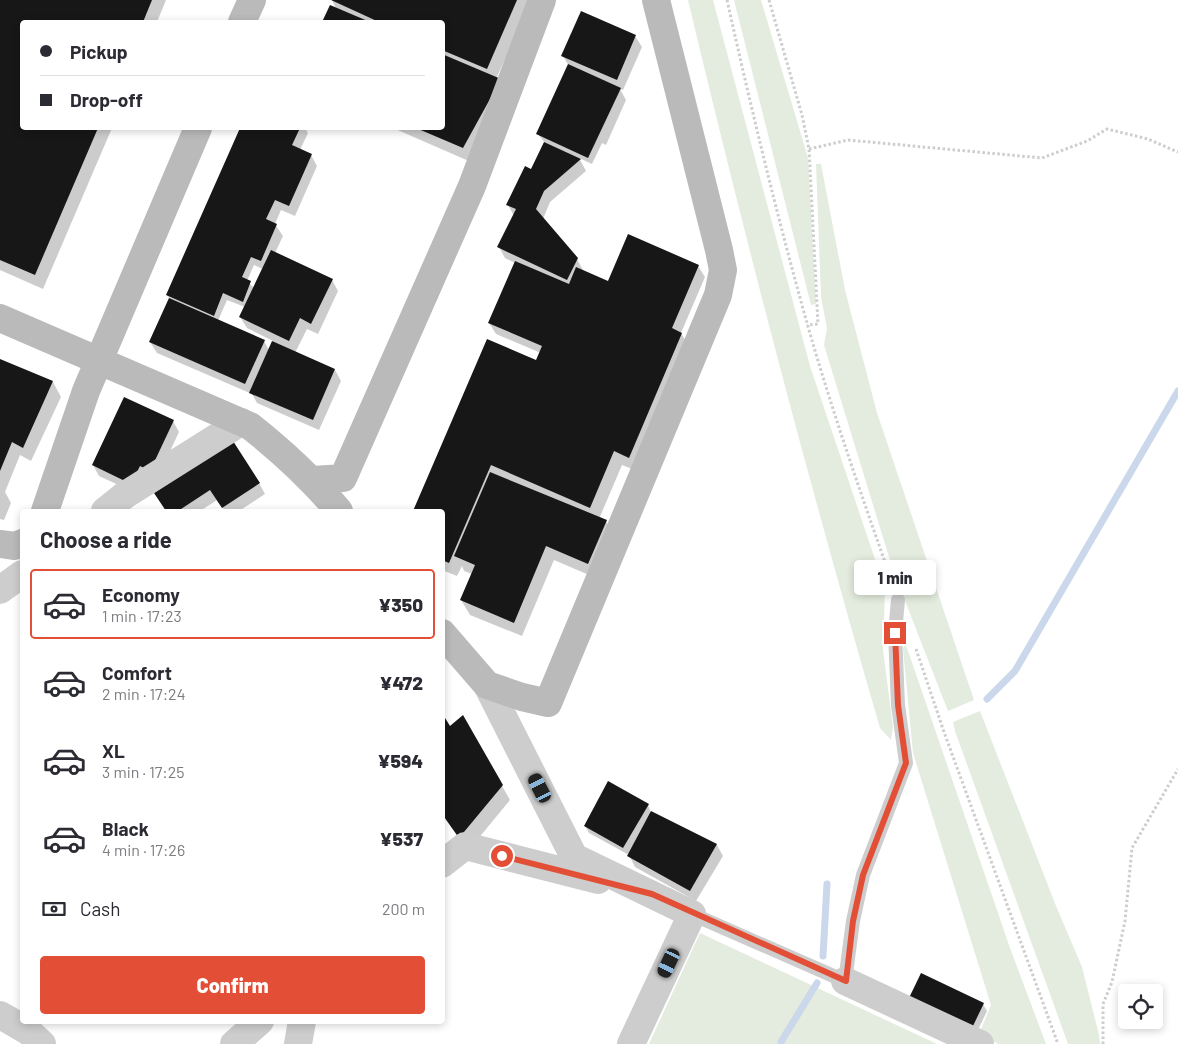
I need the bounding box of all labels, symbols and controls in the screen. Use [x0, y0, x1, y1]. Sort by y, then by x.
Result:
text: Pickup [70, 40, 128, 63]
text: Drop-off [70, 88, 143, 111]
text: Choose a ride [40, 526, 172, 552]
callout: 1 min [854, 560, 936, 596]
text: 1 min [877, 568, 913, 587]
icon: car [42, 582, 87, 627]
text: Economy [102, 583, 180, 606]
text: ¥350 [378, 593, 423, 616]
text: 1 min · 17:23 [102, 606, 182, 625]
route end [884, 622, 906, 644]
icon: car [42, 660, 87, 705]
text: Comfort [102, 661, 172, 684]
text: ¥472 [379, 671, 423, 694]
text: 2 min · 17:24 [102, 684, 185, 703]
icon: car [42, 738, 87, 783]
text: XL [102, 739, 125, 762]
text: ¥594 [378, 749, 423, 772]
text: 3 min · 17:25 [102, 762, 185, 781]
car [526, 771, 553, 805]
icon: car [42, 816, 87, 861]
text: Black [102, 817, 149, 840]
text: ¥537 [380, 827, 423, 850]
text: 4 min · 17:26 [102, 840, 185, 859]
route start [491, 845, 513, 867]
icon: cash [40, 895, 68, 923]
text: Cash [80, 897, 121, 920]
text: 200 m [382, 899, 425, 918]
car [655, 946, 682, 980]
button: Confirm [40, 956, 425, 1014]
map controls [1118, 984, 1163, 1029]
button: locate [1118, 984, 1163, 1029]

